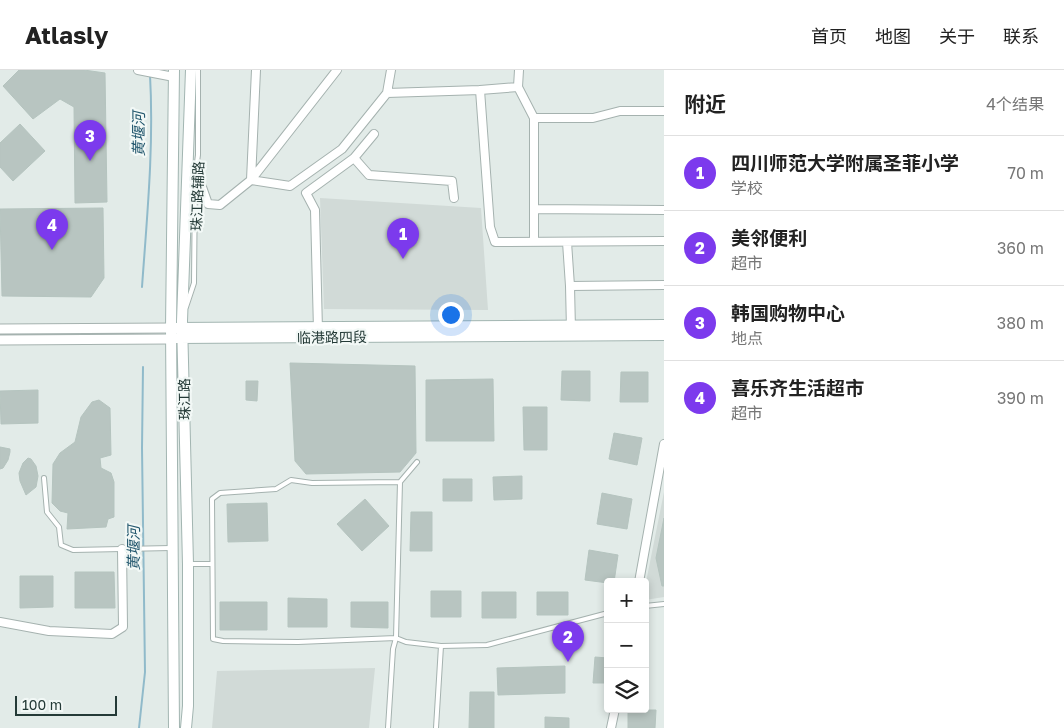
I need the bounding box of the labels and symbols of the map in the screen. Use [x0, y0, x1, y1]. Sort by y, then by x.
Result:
water label: 黄堰河 [129, 109, 147, 157]
pin: 3 [74, 120, 106, 161]
street label: 珠江路辅路 [187, 161, 207, 231]
pin: 4 [36, 209, 68, 250]
pin: 1 [387, 218, 419, 259]
your location [438, 302, 464, 328]
street label: 临港路四段 [297, 328, 367, 346]
street label: 珠江路 [175, 378, 193, 420]
water label: 黄堰河 [124, 523, 142, 571]
pin: 2 [552, 621, 584, 662]
scale bar [15, 693, 118, 716]

